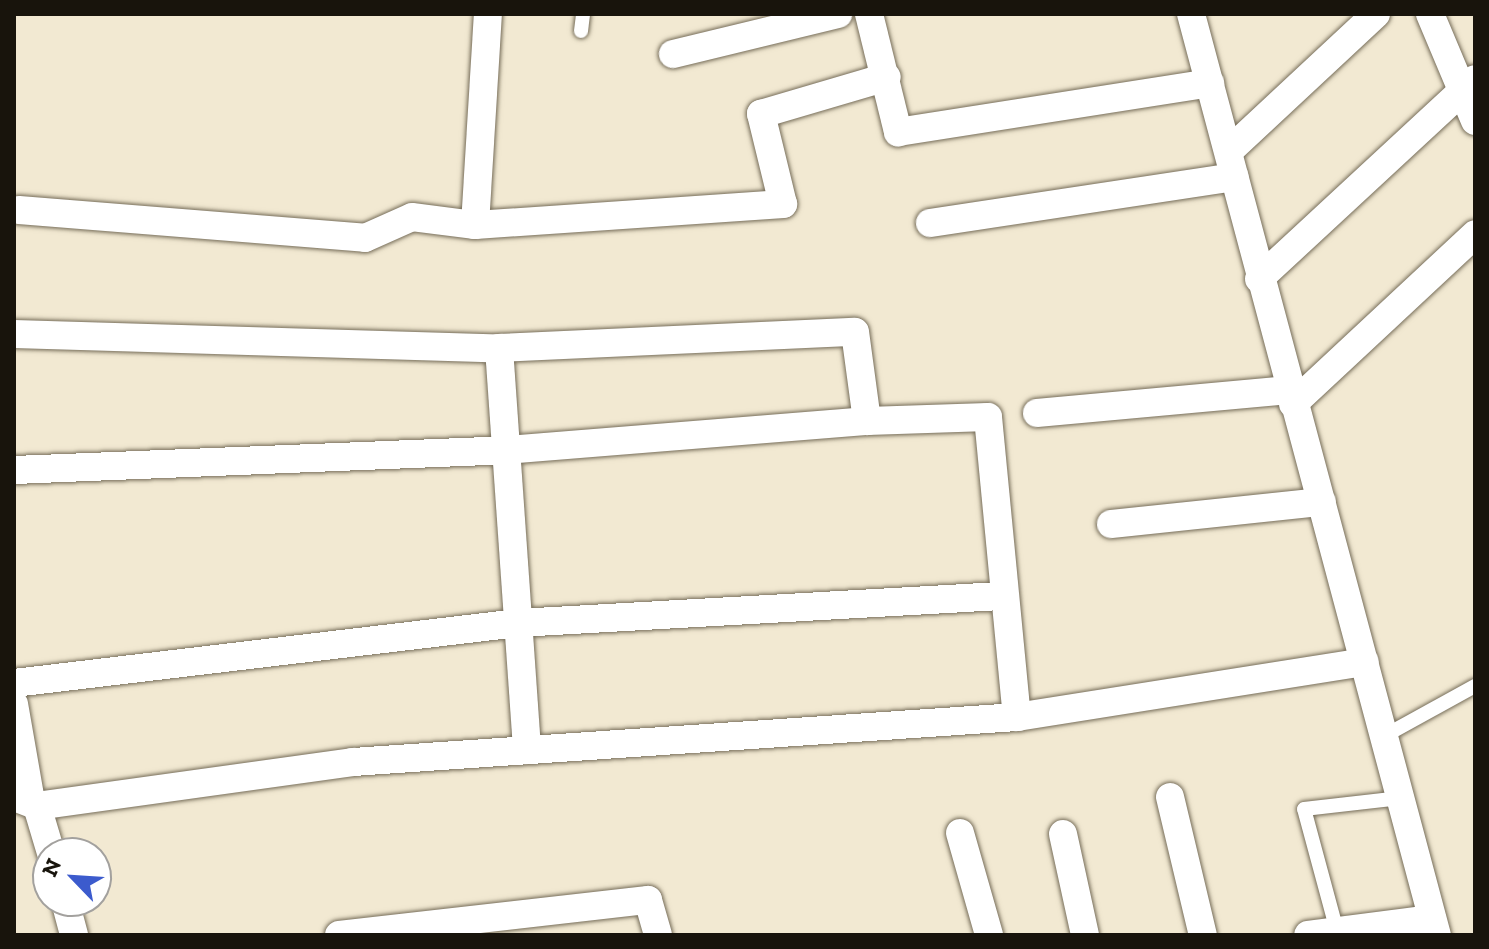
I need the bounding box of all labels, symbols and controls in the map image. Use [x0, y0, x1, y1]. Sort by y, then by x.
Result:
north arrow [32, 837, 112, 917]
text: N [36, 854, 67, 881]

